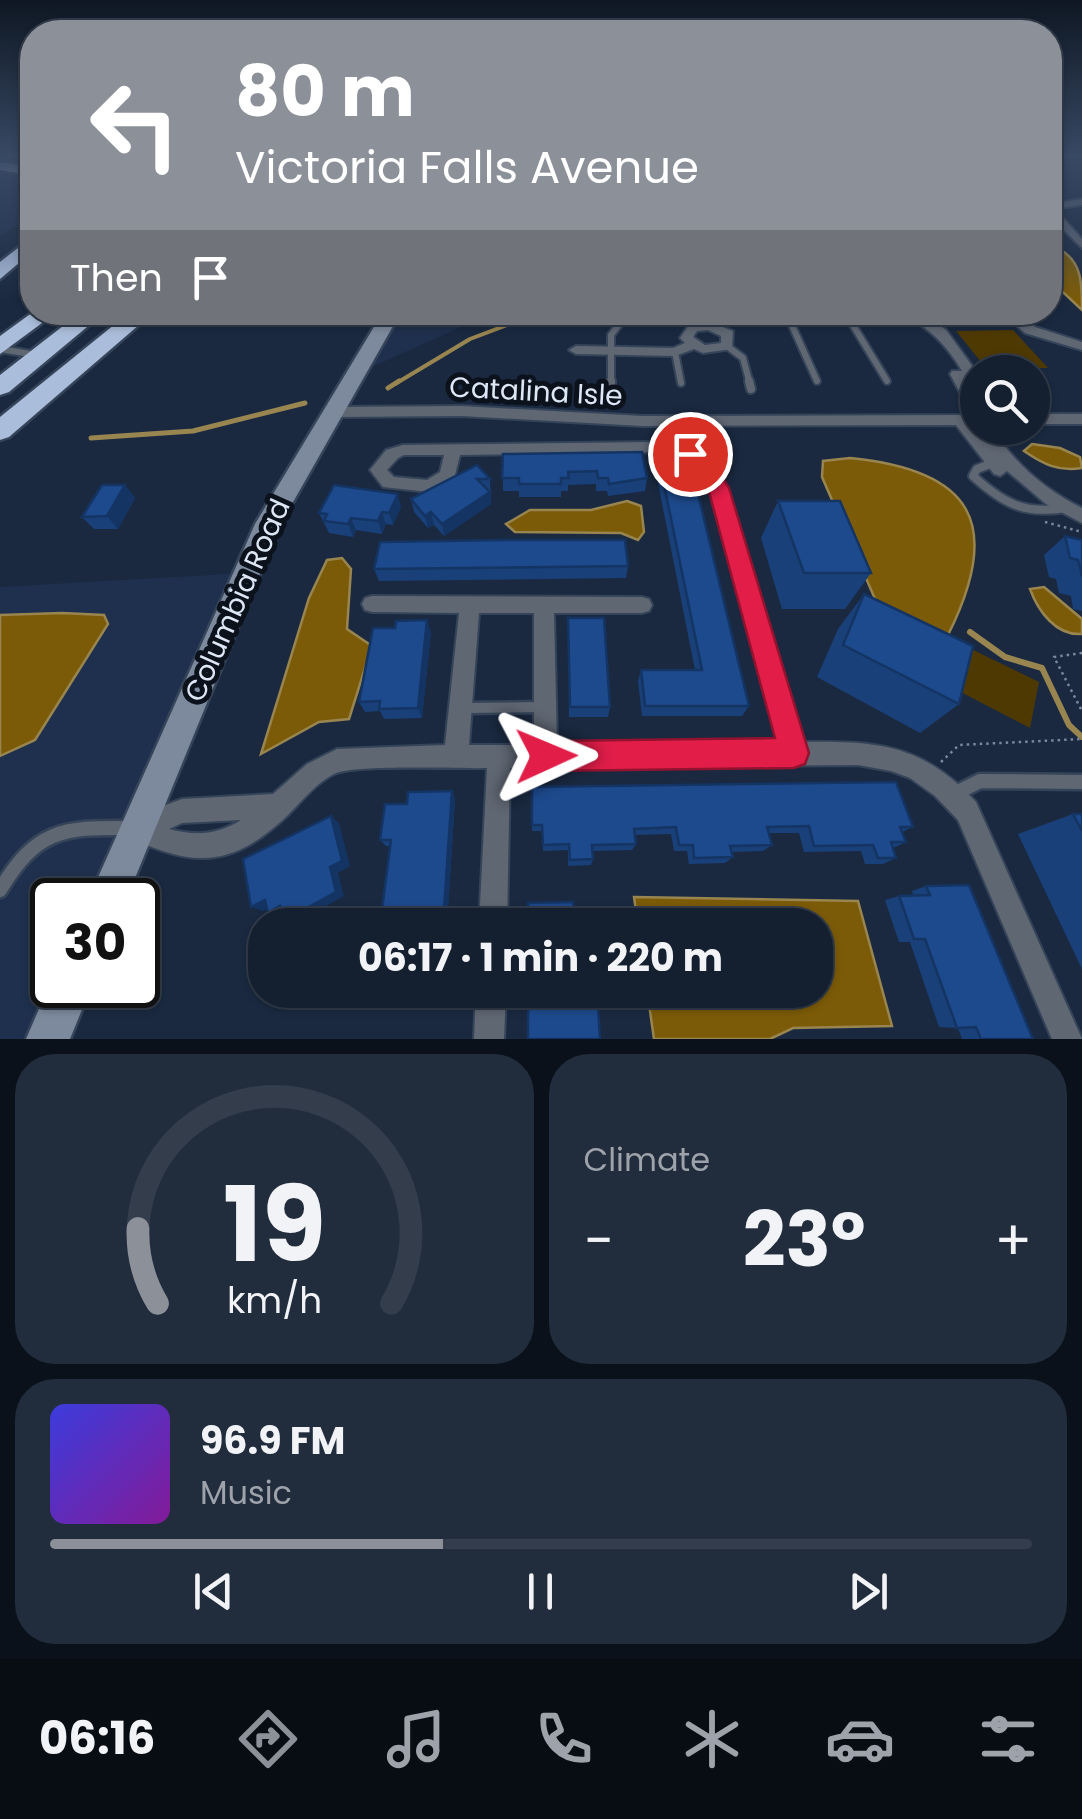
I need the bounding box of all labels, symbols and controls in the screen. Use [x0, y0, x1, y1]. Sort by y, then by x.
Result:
text: 80 m [235, 42, 415, 141]
icon: left [70, 60, 200, 190]
text: Victoria Falls Avenue [235, 136, 699, 199]
icon: arrive [183, 250, 238, 305]
text: Then [70, 251, 163, 304]
map controls [960, 355, 1050, 445]
button: search [960, 355, 1050, 445]
street label: Catalina Isle [448, 367, 624, 416]
pin [648, 412, 733, 497]
icon: arrive [663, 427, 718, 482]
street label: Columbia Road [175, 493, 300, 708]
position arrow [494, 704, 598, 808]
speed limit sign: 30 [30, 878, 160, 1008]
text: 06:17 · 1 min · 220 m [358, 931, 723, 984]
text: Climate [584, 1137, 710, 1182]
text: 19 [223, 1152, 326, 1297]
text: 23° [743, 1187, 866, 1292]
text: − [584, 1202, 614, 1279]
text: + [994, 1202, 1032, 1279]
text: km/h [227, 1275, 322, 1326]
text: 96.9 FM [200, 1414, 345, 1467]
text: Music [200, 1470, 292, 1515]
icon: previous [186, 1564, 241, 1619]
icon: pause [513, 1564, 568, 1619]
icon: next [841, 1564, 896, 1619]
icon: directions [233, 1704, 303, 1774]
icon: music [381, 1704, 451, 1774]
icon: phone [529, 1704, 599, 1774]
icon: climate [677, 1704, 747, 1774]
icon: car [825, 1704, 895, 1774]
icon: filters [973, 1704, 1043, 1774]
text: 06:16 [39, 1707, 155, 1770]

